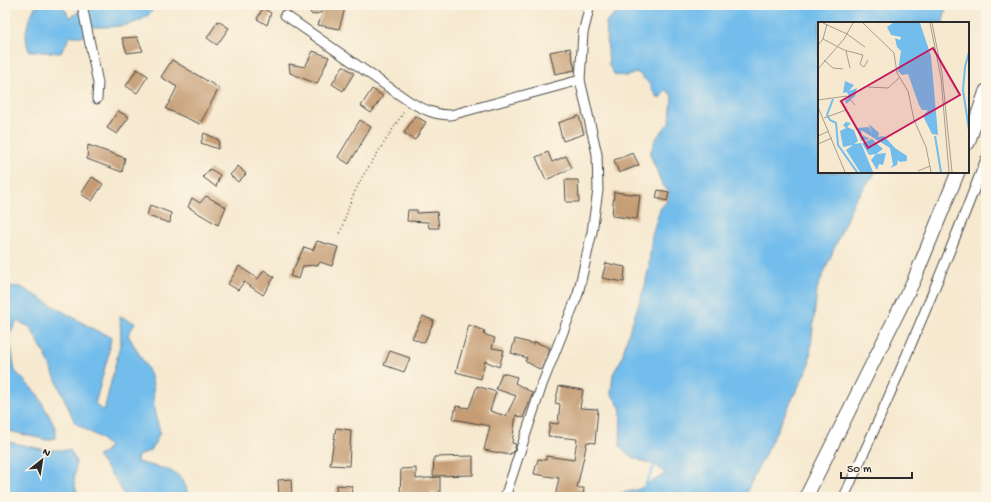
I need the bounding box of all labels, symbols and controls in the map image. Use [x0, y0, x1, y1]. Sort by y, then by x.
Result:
inset map [818, 22, 969, 173]
north arrow [22, 440, 62, 480]
text: N [40, 446, 52, 460]
scale bar [841, 454, 912, 480]
text: 50 m [847, 463, 872, 477]

